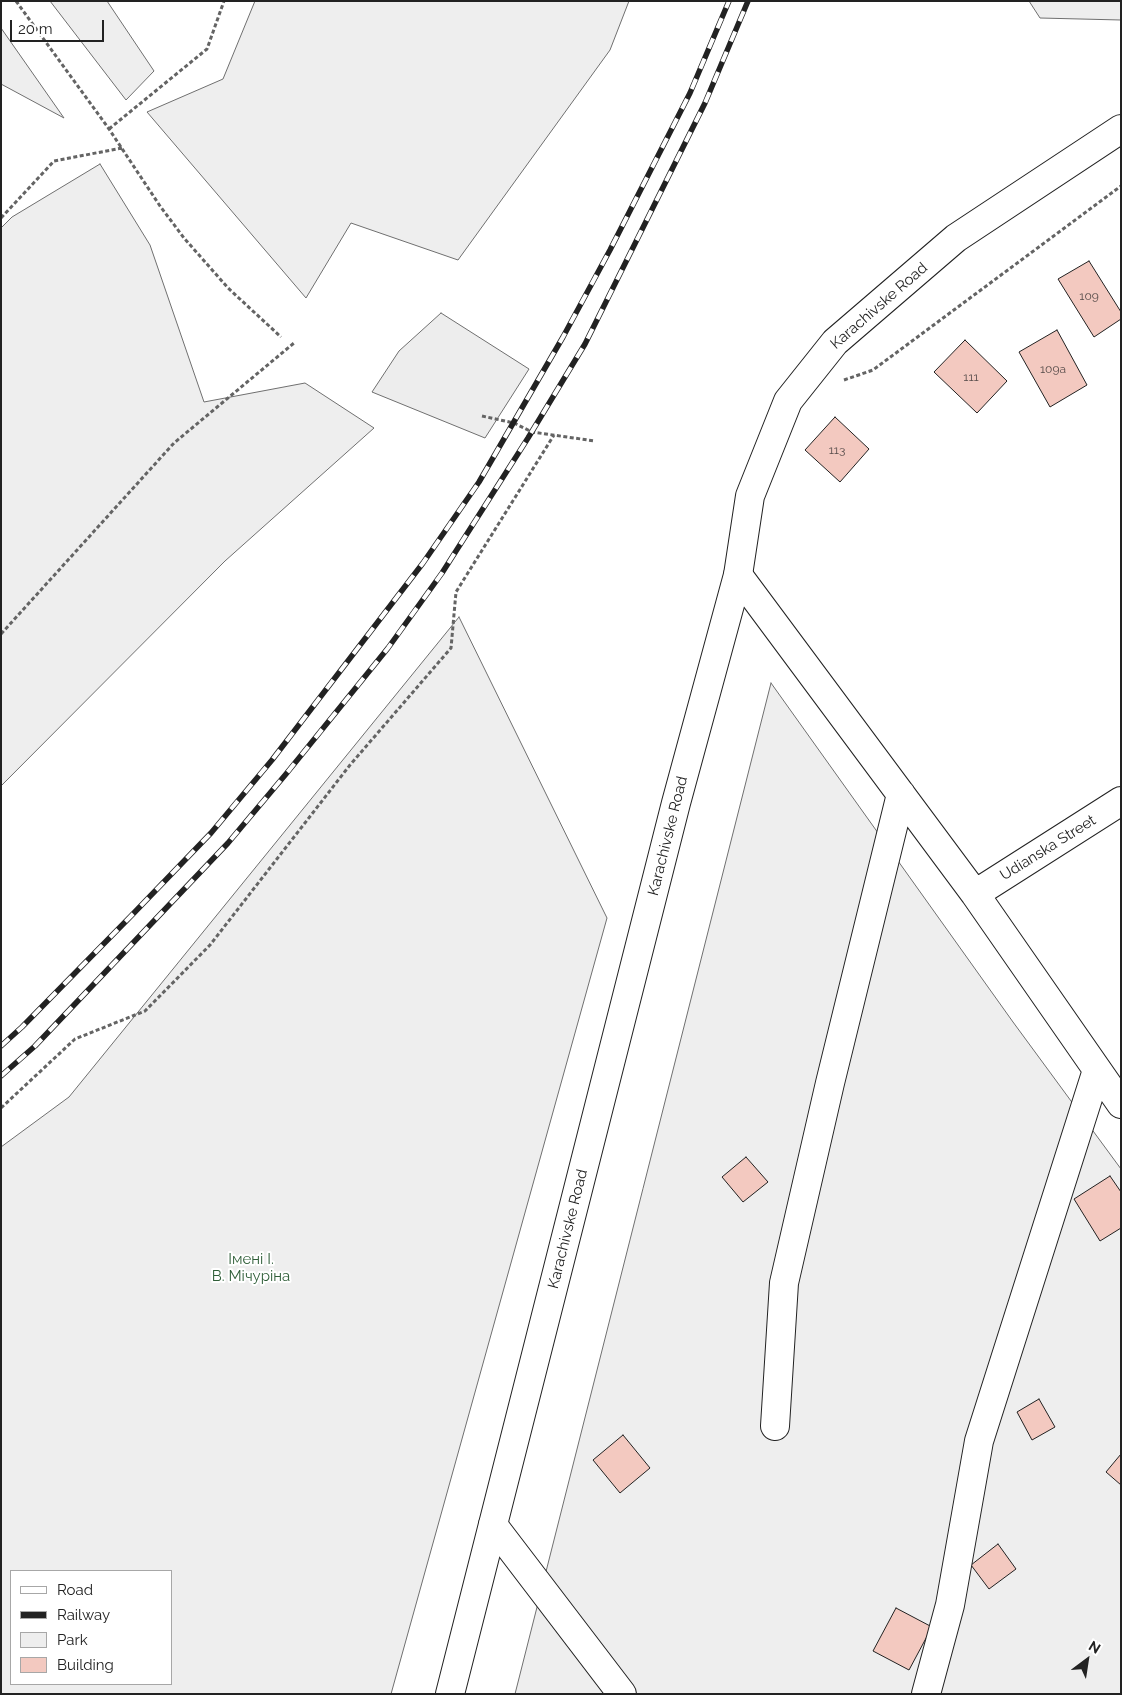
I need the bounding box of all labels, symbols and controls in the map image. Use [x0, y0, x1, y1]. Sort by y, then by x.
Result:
scale bar [12, 10, 106, 42]
text: 20 m [18, 20, 53, 38]
street label: Karachivske Road [827, 259, 931, 353]
house number: 109 [1079, 289, 1099, 303]
house number: 109а [1040, 362, 1066, 376]
house number: 111 [963, 370, 979, 384]
house number: 113 [829, 443, 845, 457]
street label: Karachivske Road [644, 774, 692, 898]
street label: Udianska Street [997, 811, 1099, 885]
street label: Karachivske Road [544, 1167, 592, 1291]
park label: Імені І. В. Мічуріна [212, 1250, 290, 1285]
legend [10, 1570, 172, 1685]
text: Road [57, 1581, 93, 1599]
text: Railway [57, 1606, 110, 1624]
text: Park [57, 1631, 88, 1649]
north arrow [1062, 1635, 1112, 1685]
text: N [1086, 1638, 1103, 1657]
text: Building [57, 1656, 114, 1674]

